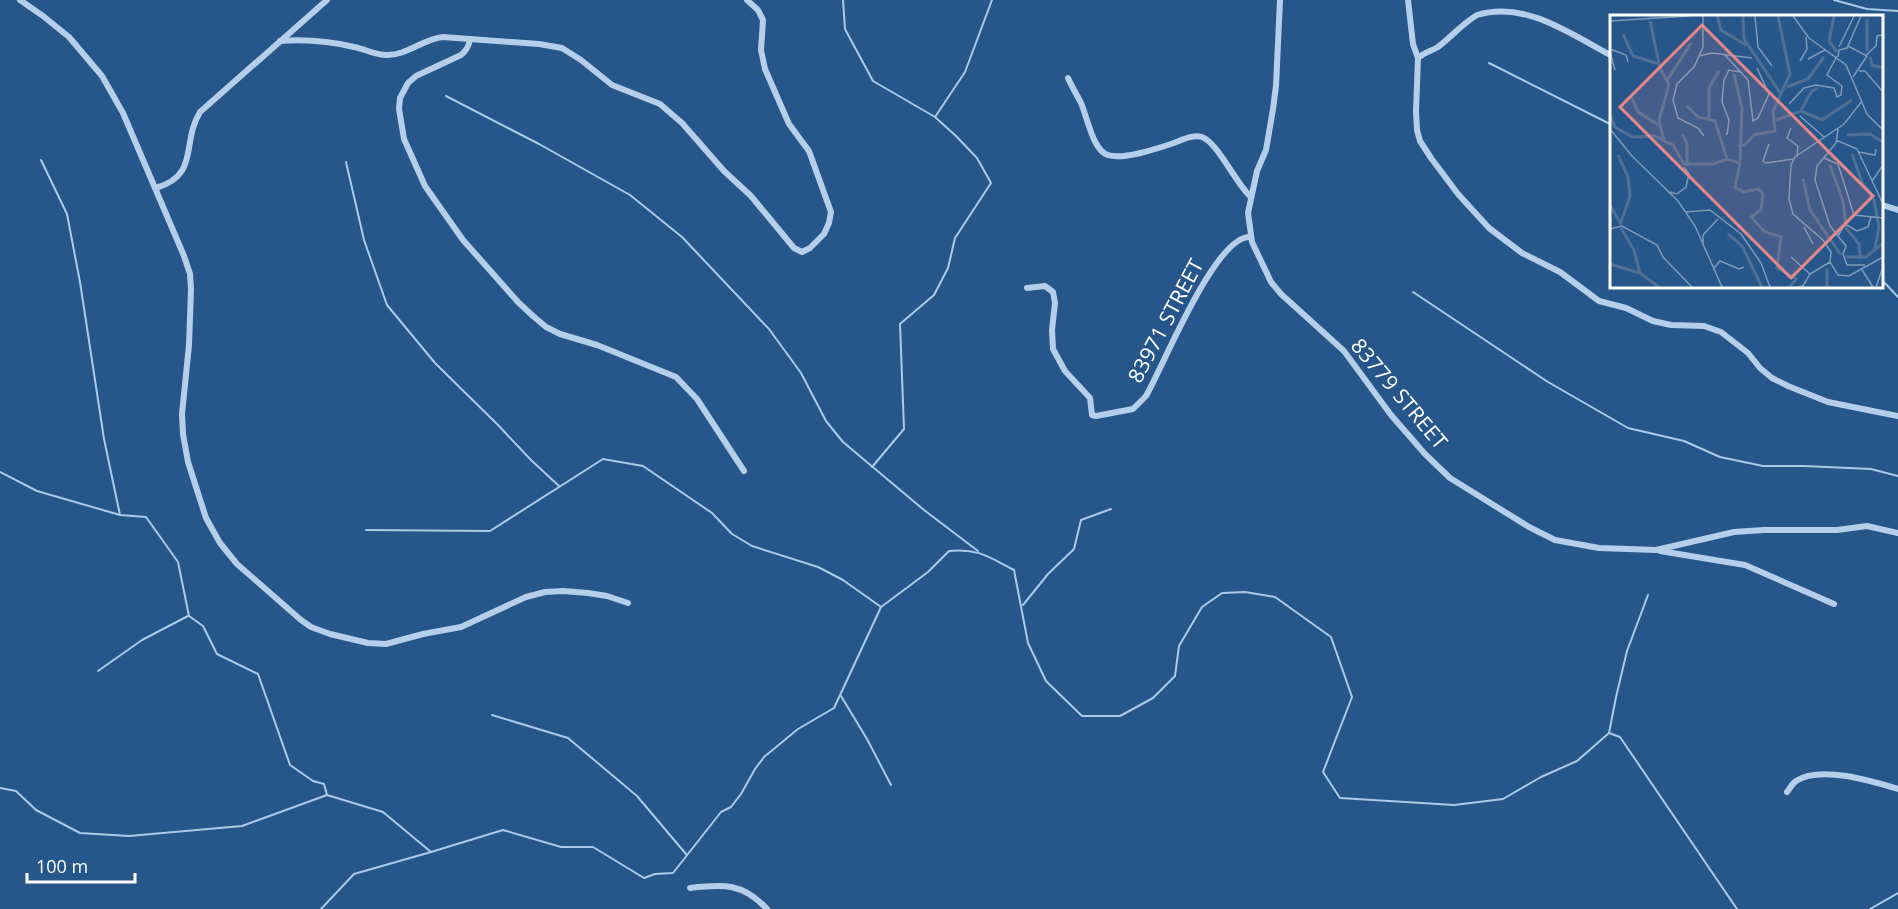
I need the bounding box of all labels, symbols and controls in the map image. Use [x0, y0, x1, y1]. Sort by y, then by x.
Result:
inset map [1610, 15, 1883, 288]
street label: 83971 STREET [1121, 253, 1210, 387]
street label: 83779 STREET [1345, 332, 1455, 455]
scale bar [27, 846, 135, 884]
text: 100 m [36, 854, 88, 878]

